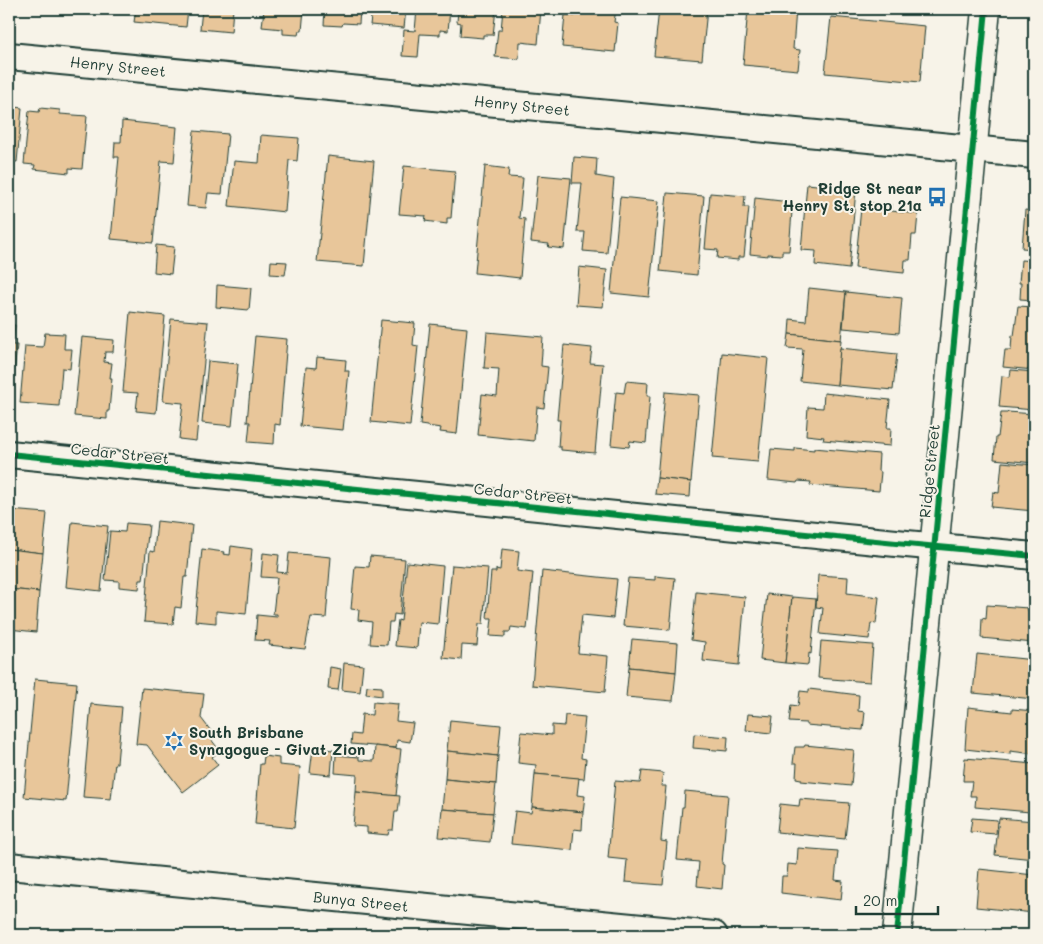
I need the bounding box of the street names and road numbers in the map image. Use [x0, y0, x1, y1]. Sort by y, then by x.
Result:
street label: Henry Street [69, 51, 167, 81]
street label: Henry Street [473, 90, 571, 120]
street label: Ridge Street [914, 423, 944, 519]
street label: Cedar Street [70, 438, 170, 468]
street label: Cedar Street [473, 478, 573, 508]
street label: Bunya Street [312, 886, 410, 916]

